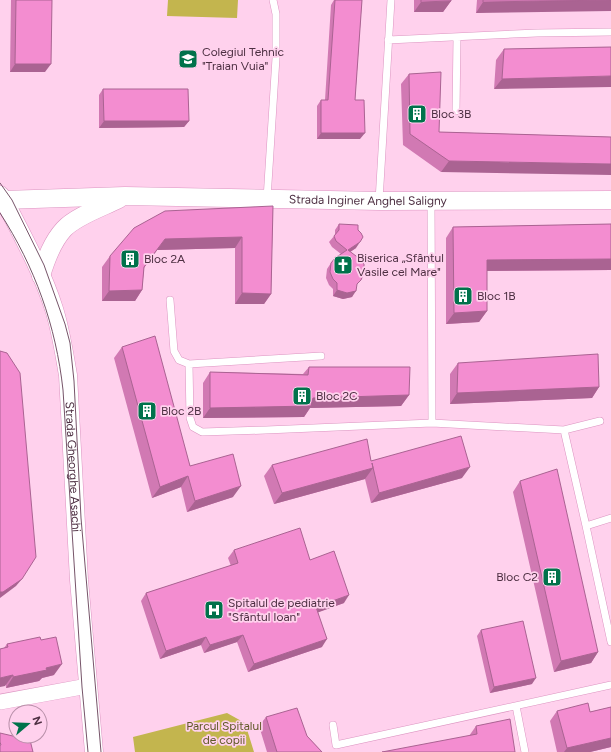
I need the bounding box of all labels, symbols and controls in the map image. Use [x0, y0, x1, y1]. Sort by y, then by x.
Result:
place label: Colegiul Tehnic "Traian Vuia" [202, 45, 285, 73]
school or university icon: Colegiul Tehnic "Traian Vuia" [177, 48, 199, 70]
building icon: Bloc 3B [406, 103, 428, 125]
place label: Bloc 3B [431, 107, 471, 121]
street label: Strada Inginer Anghel Saligny [289, 192, 448, 208]
building icon: Bloc 2A [119, 248, 141, 270]
place label: Biserica „Sfântul Vasile cel Mare" [357, 251, 444, 279]
place label: Bloc 2A [144, 252, 185, 266]
church icon: Biserica „Sfântul Vasile cel Mare" [332, 254, 354, 276]
building icon: Bloc 1B [452, 285, 474, 307]
place label: Bloc 1B [477, 289, 516, 303]
building icon: Bloc 2C [291, 385, 313, 407]
place label: Bloc 2C [316, 389, 358, 403]
building icon: Bloc 2B [136, 400, 158, 422]
street label: Strada Gheorghe Asachi [62, 401, 83, 533]
place label: Bloc 2B [161, 404, 201, 418]
building icon: Bloc C2 [541, 566, 563, 588]
place label: Bloc C2 [496, 570, 538, 584]
place label: Spitalul de pediatrie "Sfântul Ioan" [228, 596, 335, 624]
hospital icon: Spitalul de pediatrie "Sfântul Ioan" [203, 599, 225, 621]
north arrow [8, 704, 48, 744]
text: N [29, 715, 45, 727]
park label: Parcul Spitalul de copii [186, 719, 262, 747]

